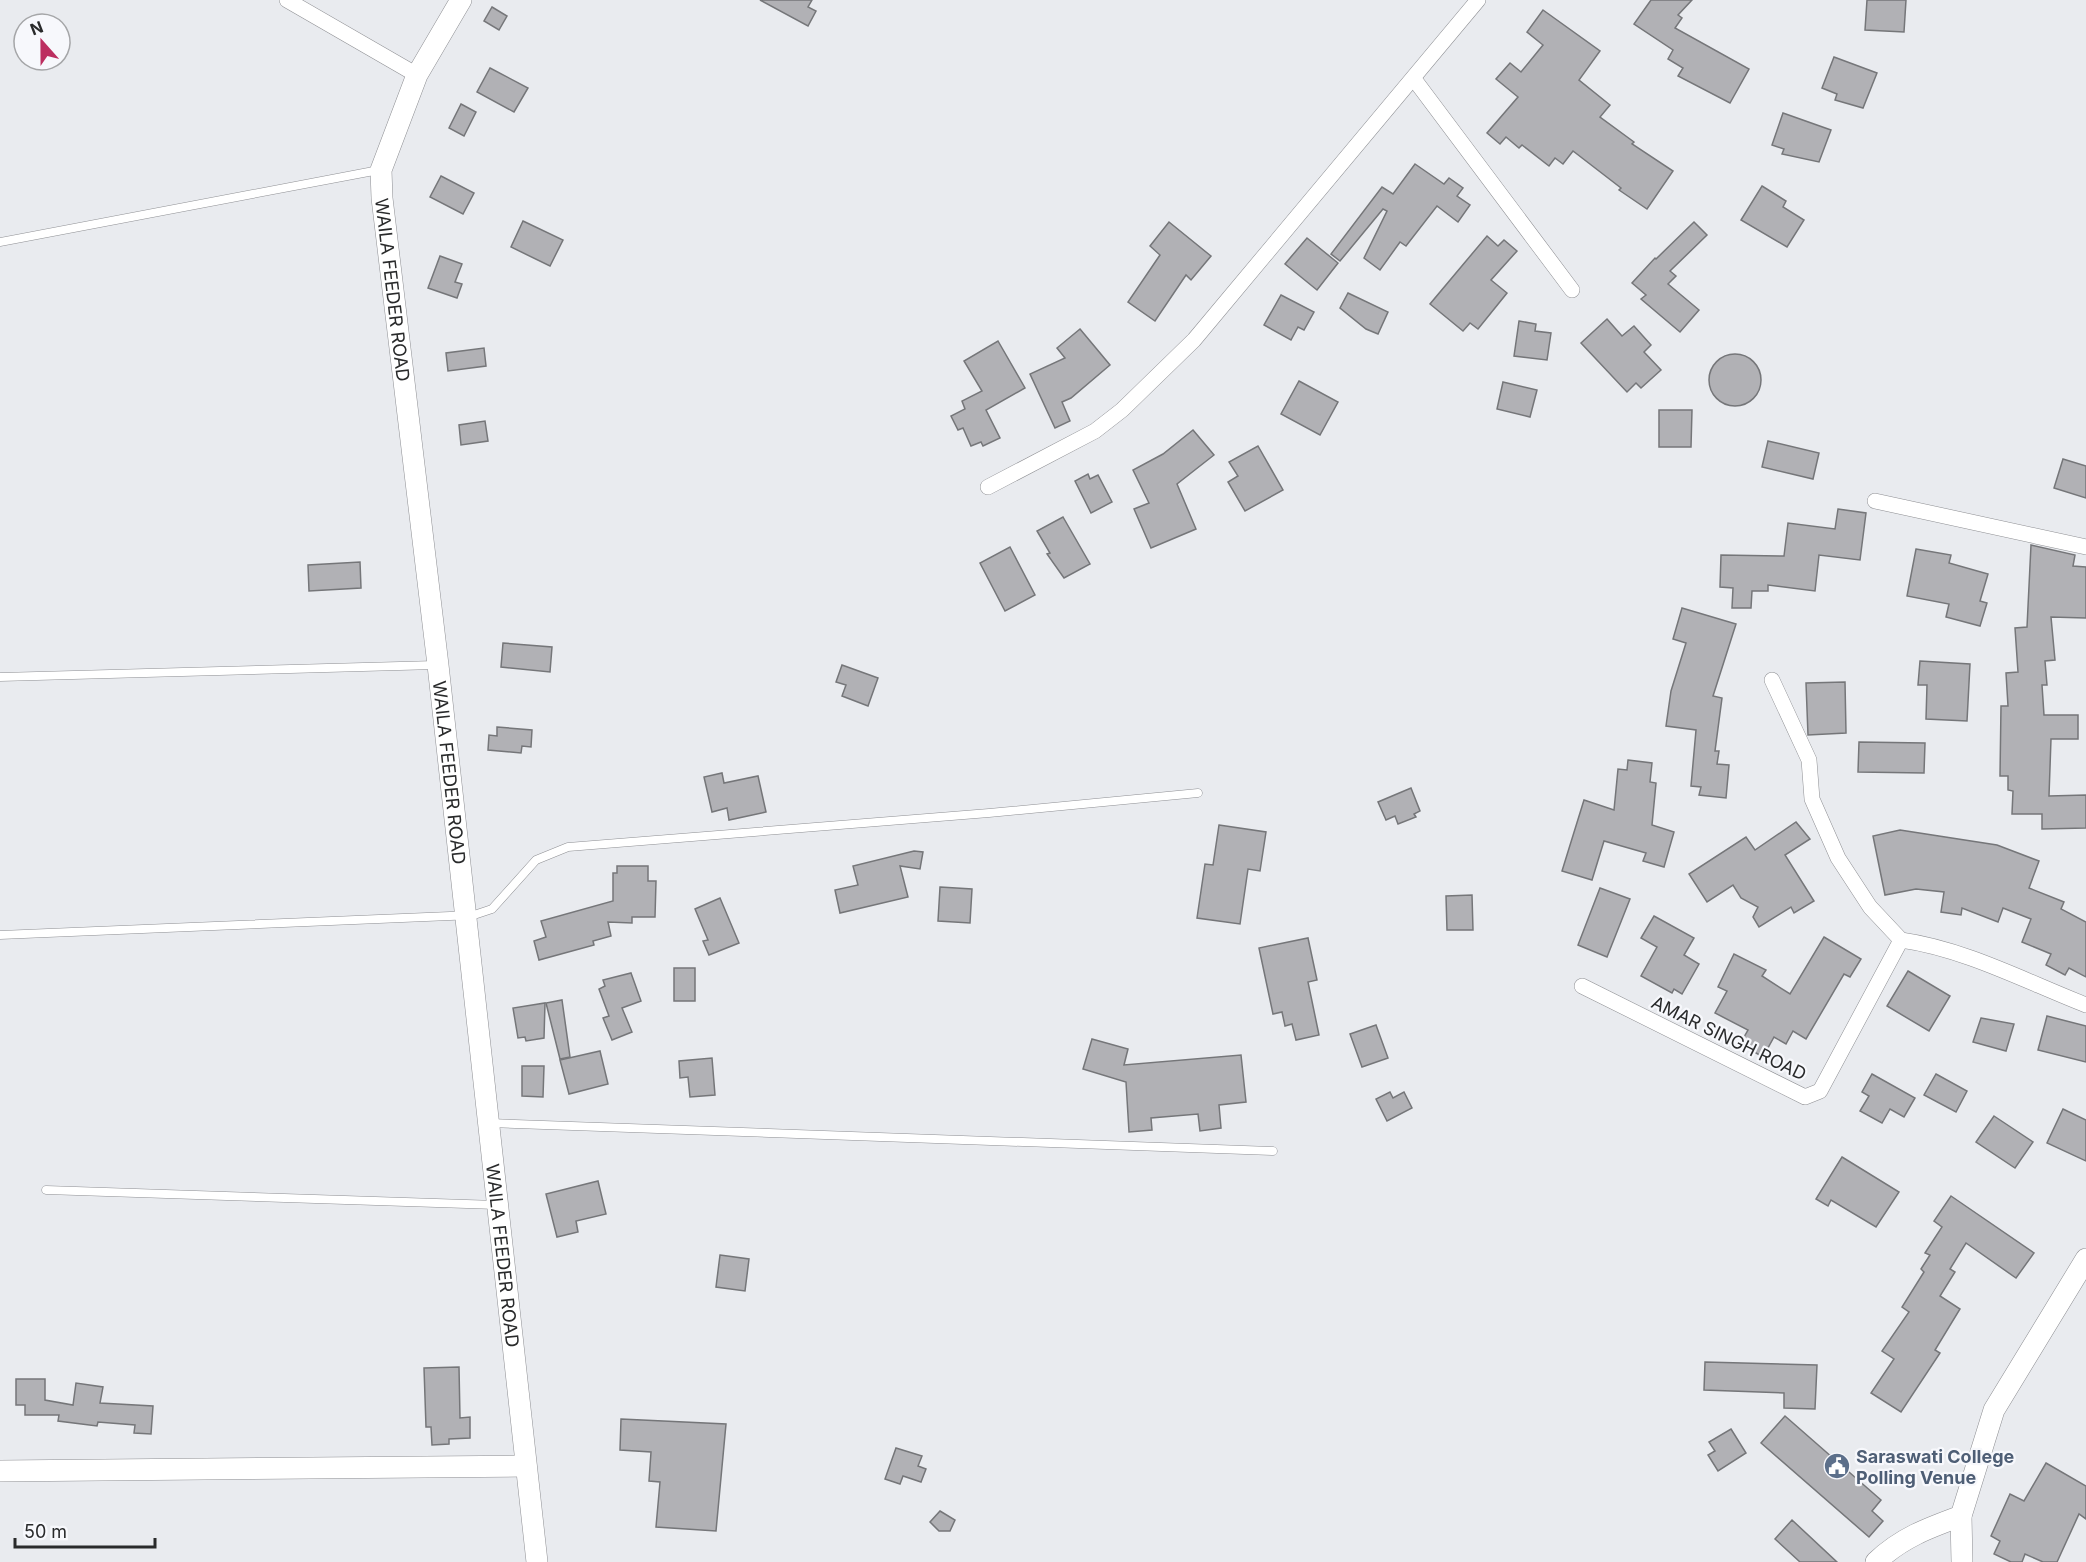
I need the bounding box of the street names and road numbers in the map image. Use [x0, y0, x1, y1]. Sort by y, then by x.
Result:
street label: WAILA FEEDER ROAD [372, 197, 414, 383]
street label: WAILA FEEDER ROAD [429, 680, 470, 865]
street label: AMAR SINGH ROAD [1648, 991, 1810, 1085]
street label: WAILA FEEDER ROAD [483, 1163, 524, 1348]

